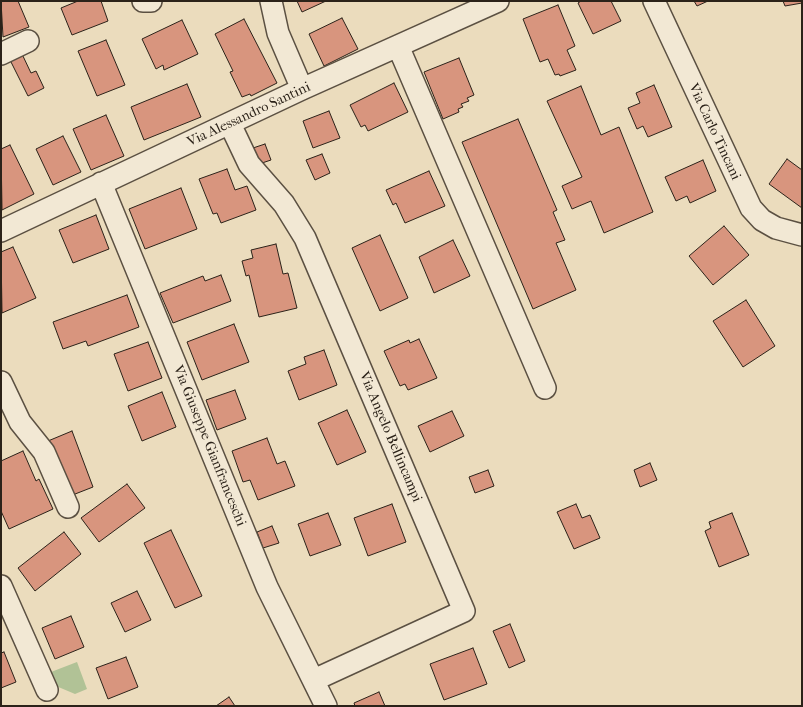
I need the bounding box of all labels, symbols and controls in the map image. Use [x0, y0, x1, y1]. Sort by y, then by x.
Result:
street label: Via Alessandro Santini [185, 79, 313, 151]
street label: Via Carlo Tincani [684, 81, 744, 183]
street label: Via Giuseppe Gianfranceschi [169, 363, 249, 529]
street label: Via Angelo Bellincampi [355, 369, 425, 505]

